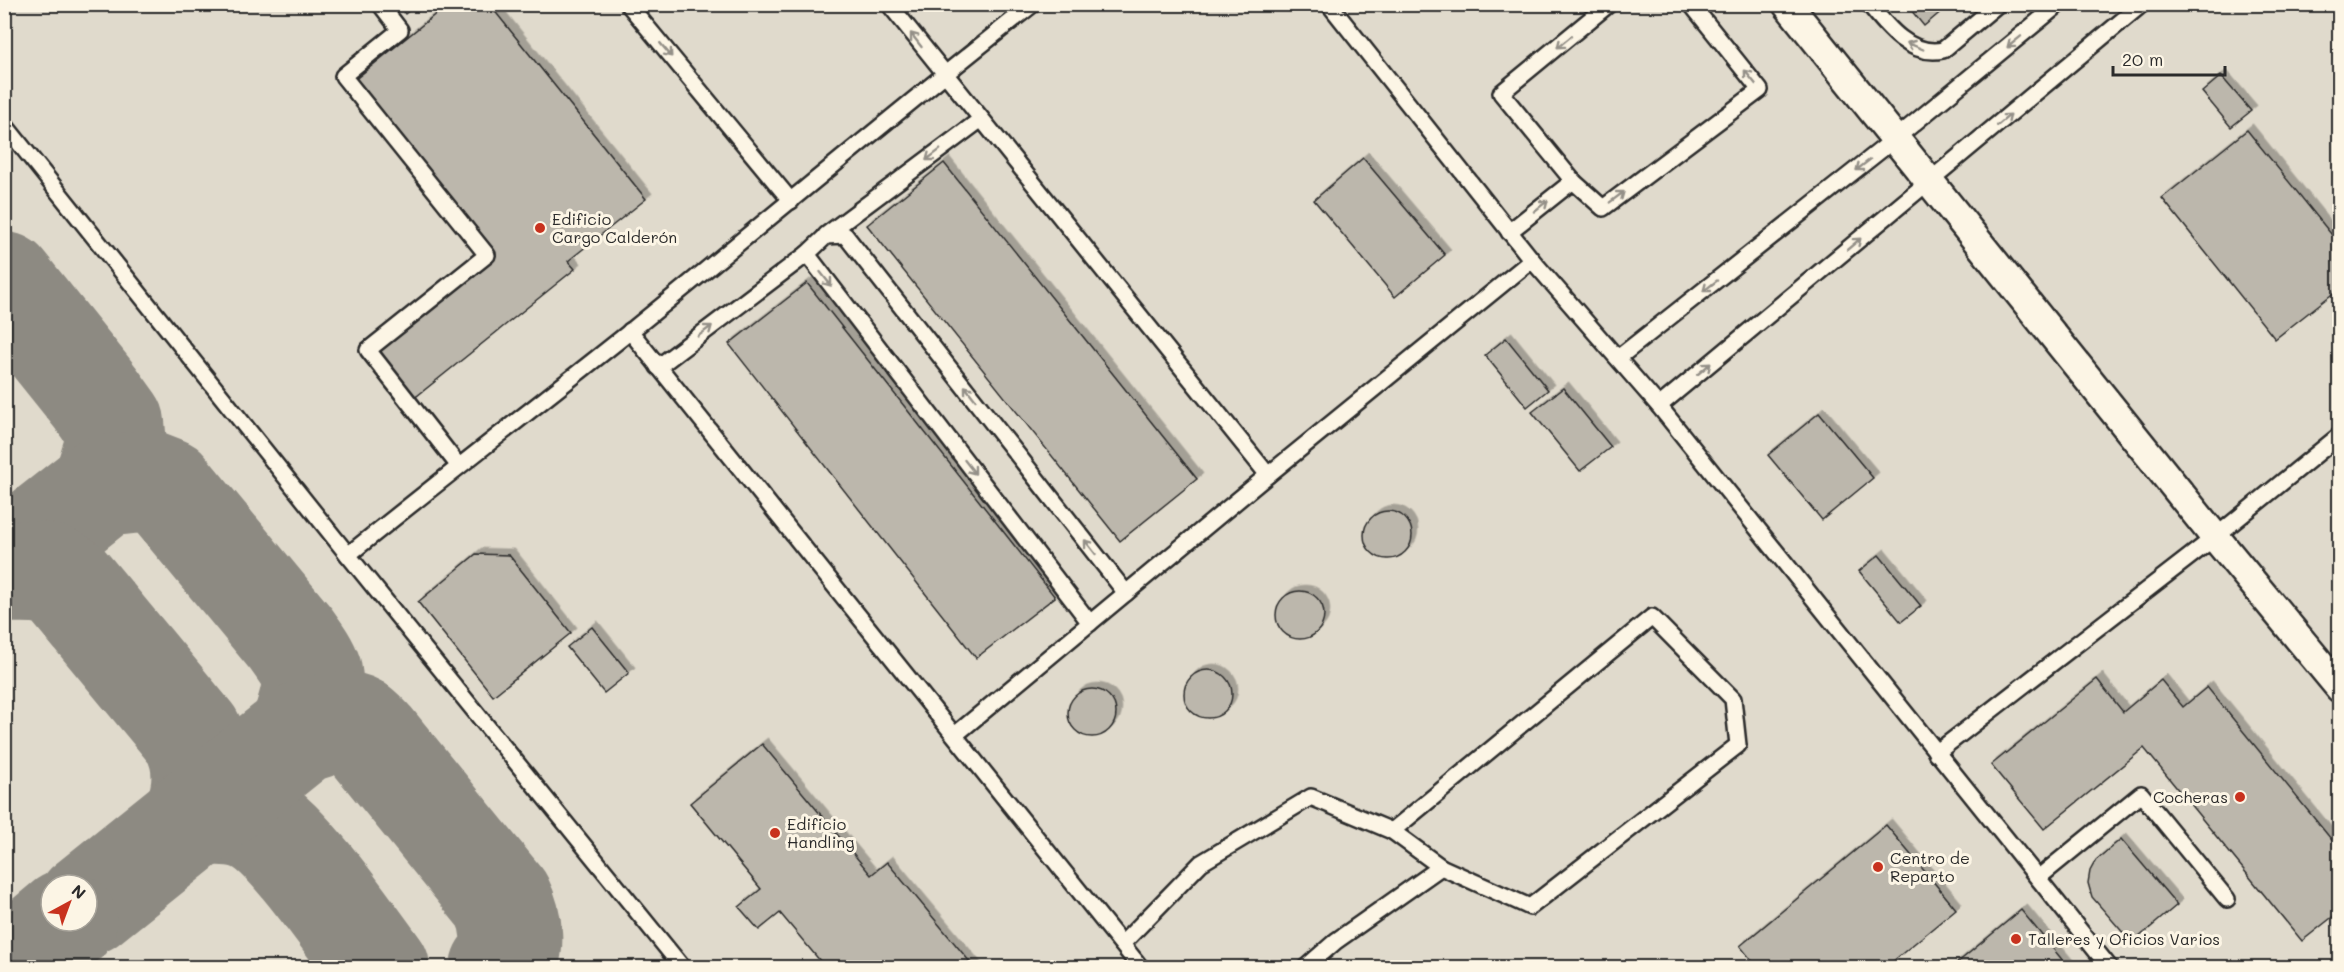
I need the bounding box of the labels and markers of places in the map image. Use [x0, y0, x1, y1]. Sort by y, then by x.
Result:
place label: Edificio Cargo Calderón [552, 208, 677, 247]
marker: Edificio Cargo Calderón [533, 221, 547, 235]
place label: Cocheras [2153, 786, 2228, 807]
marker: Cocheras [2233, 790, 2247, 804]
place label: Edificio Handling [787, 813, 854, 852]
marker: Edificio Handling [768, 826, 782, 840]
place label: Centro de Reparto [1890, 847, 1970, 886]
marker: Centro de Reparto [1871, 860, 1885, 874]
place label: Talleres y Oficios Varios [2028, 928, 2220, 949]
marker: Talleres y Oficios Varios [2009, 932, 2023, 946]

